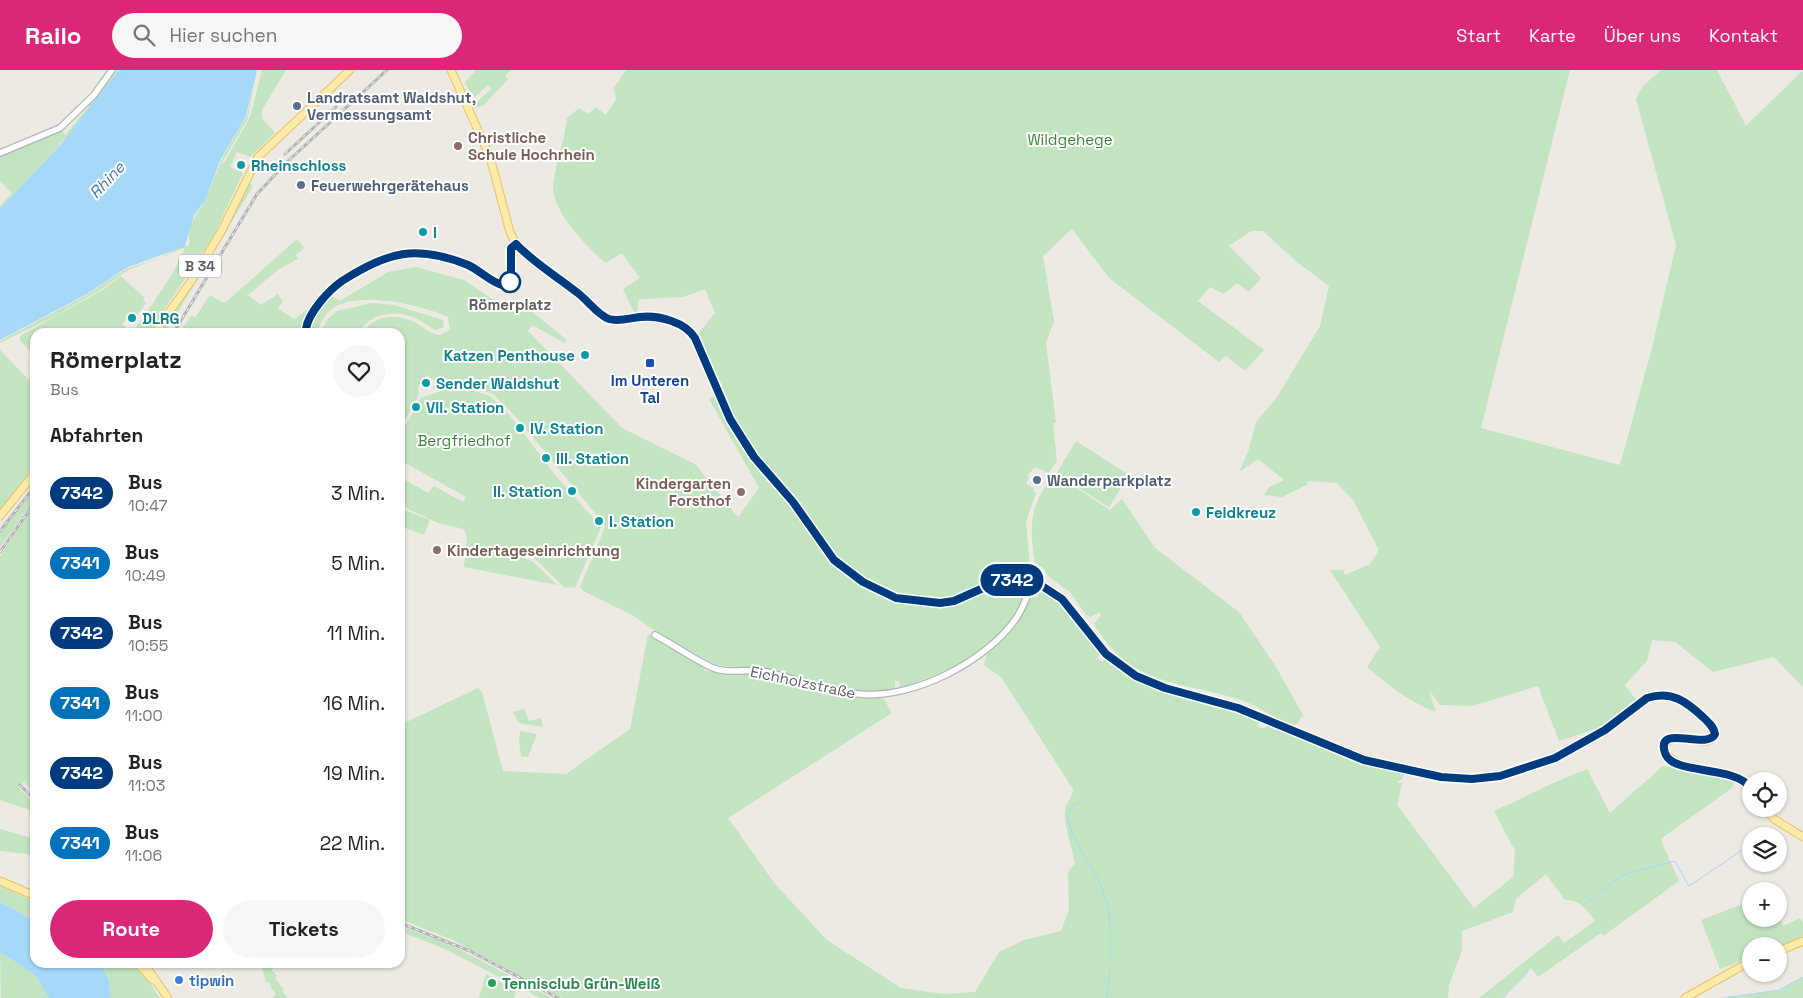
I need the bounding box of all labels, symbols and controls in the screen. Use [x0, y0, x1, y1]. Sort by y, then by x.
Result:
search box [112, 13, 462, 58]
text: Railo [25, 20, 82, 51]
icon: search [130, 21, 158, 49]
text: Hier suchen [170, 23, 277, 48]
text: Start [1456, 24, 1501, 47]
text: Karte [1529, 24, 1576, 47]
text: Über uns [1604, 24, 1681, 47]
text: Kontakt [1709, 24, 1778, 47]
place label: Landratsamt Waldshut, Vermessungsamt [307, 88, 476, 124]
marker: Landratsamt Waldshut, Vermessungsamt [291, 100, 303, 112]
place label: Christliche Schule Hochrhein [468, 128, 595, 164]
park label: Wildgehege [1027, 130, 1113, 149]
marker: Christliche Schule Hochrhein [452, 140, 464, 152]
place label: Rheinschloss [251, 156, 347, 175]
water label: Rhine [85, 157, 130, 203]
marker: Rheinschloss [235, 159, 247, 171]
place label: Feuerwehrgerätehaus [311, 176, 469, 195]
marker: Feuerwehrgerätehaus [295, 179, 307, 191]
place label: I [433, 223, 437, 242]
marker: I [417, 226, 429, 238]
road number: B 34 [179, 255, 221, 278]
marker: Römerplatz [499, 271, 521, 293]
place label: Römerplatz [469, 295, 551, 314]
place label: DLRG [142, 309, 180, 328]
marker: DLRG [126, 312, 138, 324]
text: Römerplatz [50, 344, 182, 375]
button: heart [333, 345, 385, 397]
place label: Katzen Penthouse [444, 346, 575, 365]
marker: Katzen Penthouse [579, 349, 591, 361]
marker: Im Unteren Tal [644, 357, 656, 369]
place label: Im Unteren Tal [611, 371, 689, 407]
place label: Sender Waldshut [436, 374, 560, 393]
marker: Sender Waldshut [420, 377, 432, 389]
text: Bus [50, 379, 79, 400]
place label: VII. Station [426, 398, 504, 417]
marker: VII. Station [410, 401, 422, 413]
place label: IV. Station [530, 419, 603, 438]
marker: IV. Station [514, 422, 526, 434]
text: Abfahrten [50, 423, 143, 448]
park label: Bergfriedhof [417, 431, 511, 450]
place label: III. Station [556, 449, 629, 468]
marker: III. Station [540, 452, 552, 464]
text: Bus [128, 470, 162, 495]
place label: Wanderparkplatz [1047, 471, 1172, 490]
place label: Kindergarten Forsthof [636, 474, 731, 510]
marker: Wanderparkplatz [1031, 474, 1043, 486]
text: 7342 [60, 481, 103, 504]
text: 3 Min. [331, 481, 385, 506]
place label: II. Station [493, 482, 562, 501]
marker: II. Station [566, 485, 578, 497]
marker: Kindergarten Forsthof [735, 486, 747, 498]
text: 10:47 [128, 495, 168, 516]
place label: Feldkreuz [1206, 503, 1276, 522]
marker: Feldkreuz [1190, 506, 1202, 518]
place label: I. Station [609, 512, 674, 531]
marker: I. Station [593, 515, 605, 527]
text: Bus [125, 540, 159, 565]
place label: Kindertageseinrichtung [447, 541, 620, 560]
marker: Kindertageseinrichtung [431, 544, 443, 556]
text: 7341 [60, 551, 100, 574]
text: 5 Min. [331, 551, 385, 576]
line badge: 7342 [977, 564, 1047, 596]
text: 10:49 [125, 565, 166, 586]
text: 7342 [990, 568, 1034, 591]
text: Bus [128, 610, 162, 635]
text: 7342 [60, 621, 103, 644]
text: 11 Min. [327, 621, 385, 646]
text: 10:55 [128, 635, 168, 656]
street label: Eichholzstraße [749, 662, 858, 702]
text: Bus [125, 680, 159, 705]
text: 7341 [60, 691, 100, 714]
text: 16 Min. [323, 691, 385, 716]
text: 11:00 [125, 705, 163, 726]
text: Bus [128, 750, 162, 775]
text: 7342 [60, 761, 103, 784]
text: 19 Min. [323, 761, 385, 786]
map controls [1742, 772, 1787, 982]
button: locate [1742, 772, 1787, 817]
text: 11:03 [128, 775, 165, 796]
text: Bus [125, 820, 159, 845]
button: layers [1742, 827, 1787, 872]
text: 7341 [60, 831, 100, 854]
text: 22 Min. [320, 831, 385, 856]
text: 11:06 [125, 845, 162, 866]
button: + [1742, 882, 1787, 927]
button: Route [50, 900, 213, 958]
button: Tickets [223, 900, 385, 958]
button: − [1742, 937, 1787, 982]
place label: tipwin [189, 971, 234, 990]
marker: tipwin [173, 974, 185, 986]
place label: Tennisclub Grün-Weiß [502, 974, 661, 993]
marker: Tennisclub Grün-Weiß [486, 977, 498, 989]

